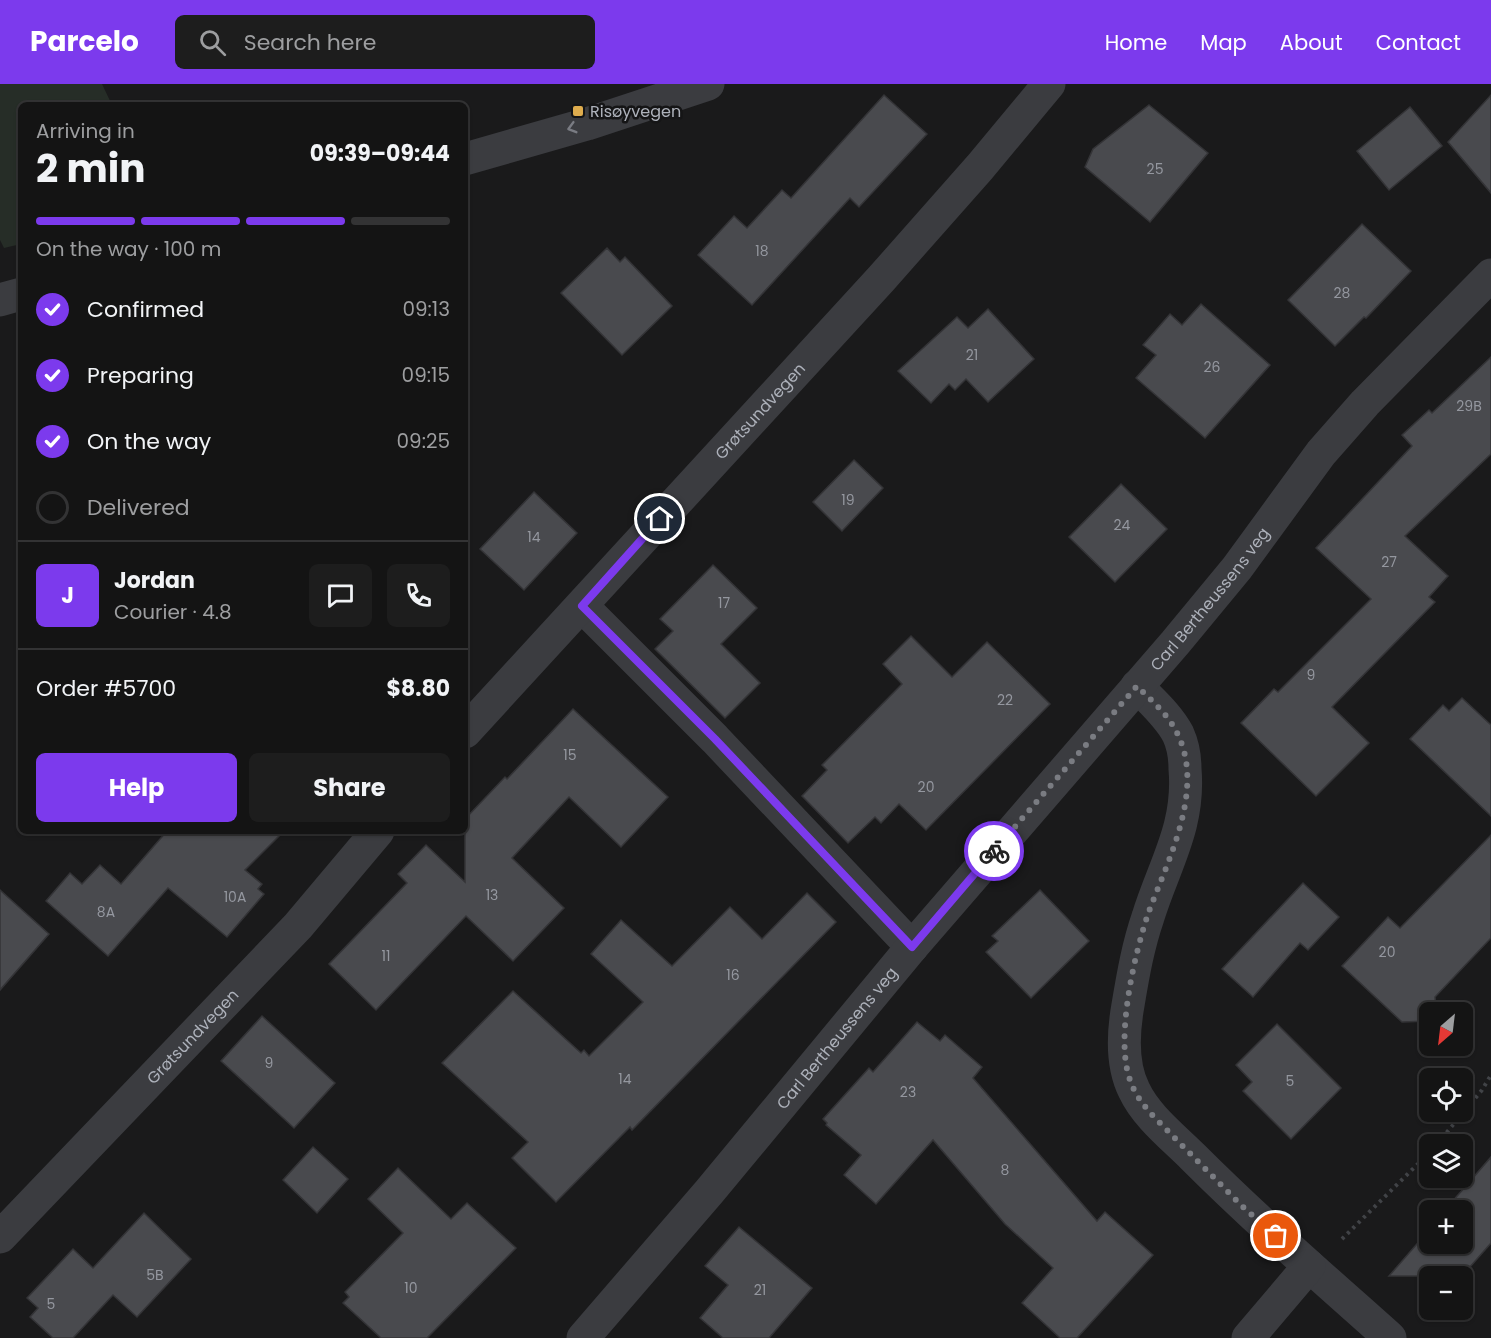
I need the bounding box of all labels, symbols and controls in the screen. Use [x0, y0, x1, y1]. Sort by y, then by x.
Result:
search box [175, 15, 595, 69]
text: Parcelo [30, 22, 139, 61]
icon: search [196, 26, 229, 59]
text: Search here [244, 27, 376, 58]
text: Home [1105, 28, 1167, 57]
text: Map [1200, 28, 1247, 57]
text: About [1280, 28, 1343, 57]
text: Contact [1376, 28, 1461, 57]
place label: Risøyvegen [590, 100, 681, 123]
marker: Risøyvegen [571, 104, 585, 118]
text: Arriving in [36, 117, 135, 145]
one-way arrow [567, 121, 578, 133]
text: 09:39–09:44 [310, 138, 450, 169]
text: 2 min [36, 141, 146, 196]
house number: 25 [1147, 159, 1163, 179]
text: On the way · 100 m [36, 235, 221, 263]
house number: 18 [755, 241, 769, 261]
house number: 28 [1334, 283, 1351, 303]
icon: check [36, 293, 69, 326]
text: Confirmed [87, 294, 204, 325]
text: 09:13 [402, 295, 450, 323]
house number: 21 [966, 345, 978, 365]
street label: Grøtsundvegen [709, 357, 810, 464]
house number: 26 [1204, 357, 1221, 377]
icon: check [36, 359, 69, 392]
text: Preparing [87, 360, 194, 391]
text: 09:15 [402, 361, 450, 389]
house number: 29B [1456, 396, 1482, 416]
icon: check [36, 425, 69, 458]
text: On the way [87, 426, 211, 457]
text: 09:25 [397, 427, 450, 455]
house number: 19 [841, 490, 855, 510]
text: Delivered [87, 492, 190, 523]
pin [634, 493, 685, 544]
icon: home [643, 502, 676, 535]
house number: 24 [1114, 515, 1131, 535]
street label: Carl Bertheussens veg [1145, 522, 1275, 676]
house number: 14 [527, 527, 541, 547]
house number: 27 [1381, 552, 1397, 572]
button: chat [309, 564, 372, 627]
button: phone [387, 564, 450, 627]
text: Jordan [114, 565, 195, 596]
text: J [61, 580, 74, 611]
house number: 17 [718, 593, 730, 613]
text: Courier · 4.8 [114, 598, 232, 626]
house number: 9 [1307, 665, 1315, 685]
text: Order #5700 [36, 673, 176, 704]
text: $8.80 [386, 673, 450, 704]
house number: 22 [997, 690, 1013, 710]
house number: 15 [563, 745, 577, 765]
button: Help [36, 753, 237, 822]
button: Share [249, 753, 450, 822]
house number: 20 [918, 777, 934, 797]
courier [964, 821, 1024, 881]
icon: bike [978, 835, 1011, 868]
house number: 13 [486, 885, 498, 905]
house number: 10A [224, 887, 246, 907]
house number: 8A [97, 902, 115, 922]
house number: 20 [1379, 942, 1395, 962]
house number: 11 [382, 946, 390, 966]
street label: Carl Bertheussens veg [771, 962, 903, 1114]
house number: 16 [726, 965, 740, 985]
street label: Grøtsundvegen [141, 984, 244, 1089]
north arrow [1419, 1002, 1473, 1056]
map controls [1419, 1002, 1473, 1320]
house number: 9 [265, 1053, 273, 1073]
button: locate [1419, 1068, 1473, 1122]
house number: 14 [618, 1069, 632, 1089]
house number: 5 [1286, 1071, 1294, 1091]
house number: 23 [900, 1082, 916, 1102]
button: layers [1419, 1134, 1473, 1188]
house number: 8 [1001, 1160, 1010, 1180]
button: + [1419, 1200, 1473, 1254]
pin [1250, 1210, 1301, 1261]
icon: bag [1259, 1219, 1292, 1252]
house number: 5B [146, 1265, 164, 1285]
button: − [1419, 1266, 1473, 1320]
house number: 10 [404, 1278, 418, 1298]
house number: 21 [754, 1280, 766, 1300]
house number: 5 [47, 1294, 55, 1314]

